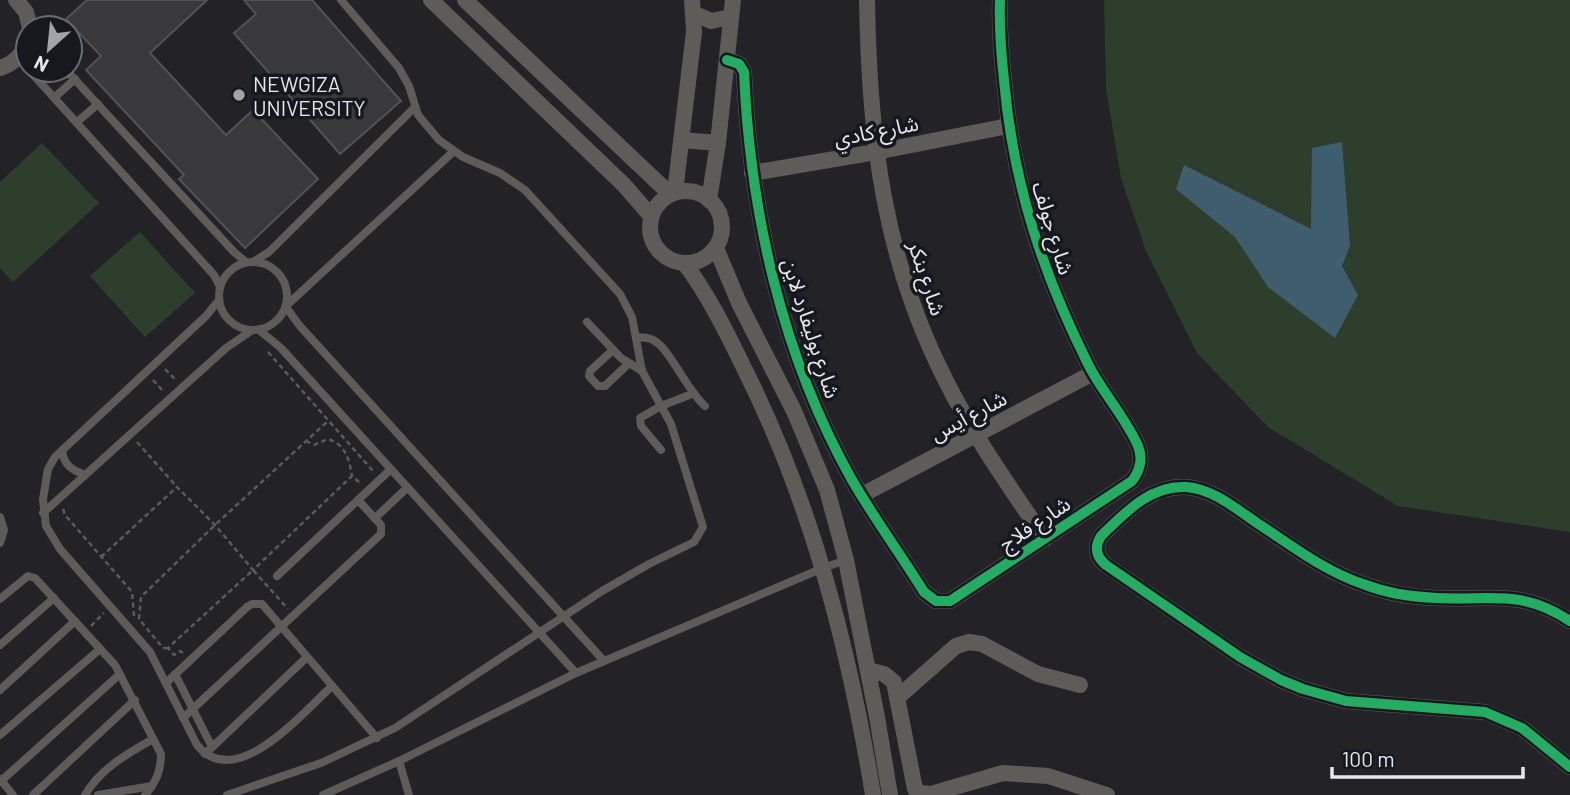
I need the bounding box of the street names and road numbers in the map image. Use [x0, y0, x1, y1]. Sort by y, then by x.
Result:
street label: شارع كادي [831, 110, 921, 155]
street label: شارع جولف [1024, 178, 1080, 279]
street label: شارع بنكر [900, 237, 952, 320]
street label: شارع بوليفارد لاين [774, 255, 846, 402]
street label: شارع أيس [925, 384, 1012, 449]
street label: شارع فلاج [994, 490, 1077, 559]

